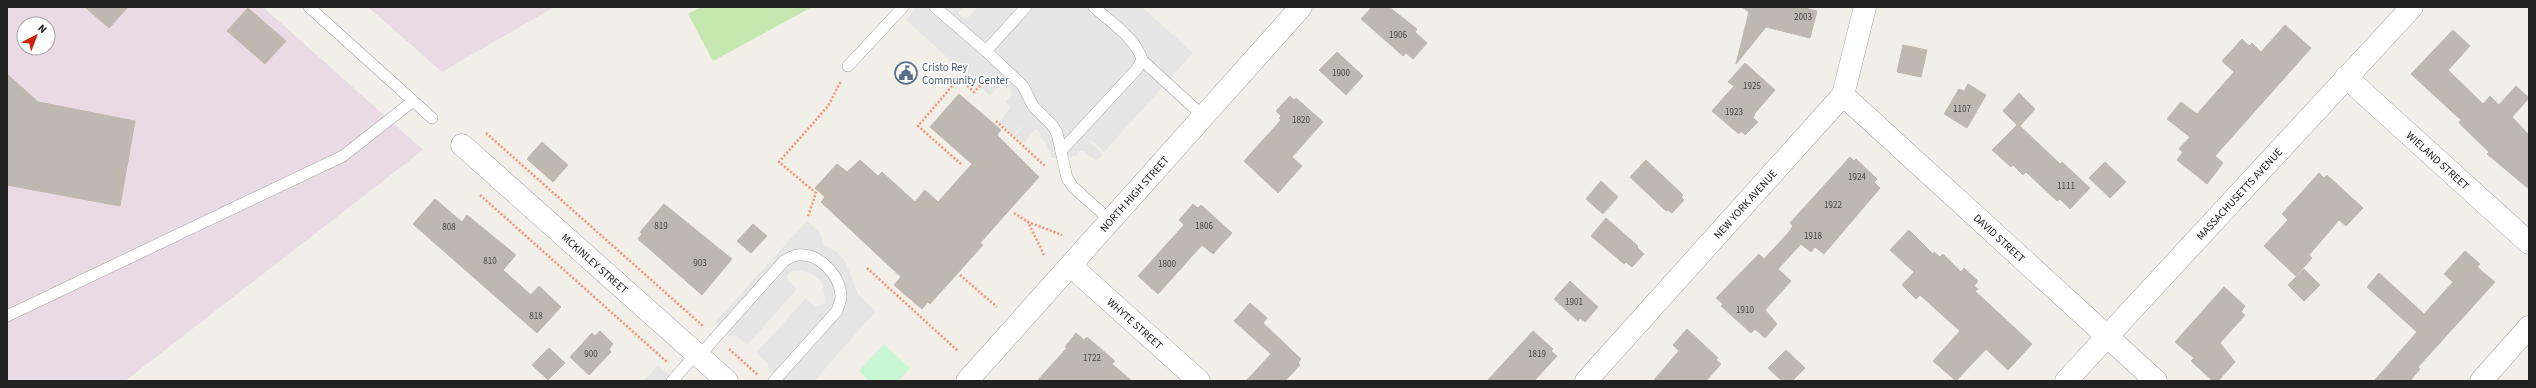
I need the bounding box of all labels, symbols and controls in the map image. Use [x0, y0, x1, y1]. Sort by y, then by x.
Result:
house number: 2003 [1794, 11, 1812, 24]
north arrow [16, 16, 56, 56]
text: N [35, 21, 50, 37]
house number: 1906 [1389, 29, 1407, 42]
public building icon: Cristo Rey Community Center [893, 60, 919, 86]
place label: Cristo Rey Community Center [922, 60, 1009, 88]
house number: 1900 [1332, 67, 1350, 80]
house number: 1925 [1743, 80, 1761, 93]
house number: 1107 [1953, 103, 1971, 116]
house number: 1923 [1725, 106, 1743, 119]
house number: 1820 [1292, 114, 1310, 127]
street label: WIELAND STREET [2403, 128, 2473, 193]
street label: MASSACHUSETTS AVENUE [2193, 144, 2286, 243]
street label: NORTH HIGH STREET [1096, 152, 1172, 235]
street label: NEW YORK AVENUE [1710, 166, 1780, 242]
house number: 1924 [1848, 171, 1866, 184]
house number: 1111 [2057, 180, 2075, 193]
house number: 1922 [1824, 199, 1842, 212]
street label: DAVID STREET [1970, 210, 2029, 266]
house number: 819 [654, 220, 668, 233]
house number: 1806 [1195, 220, 1213, 233]
house number: 808 [442, 221, 456, 234]
street label: MCKINLEY STREET [558, 230, 632, 297]
house number: 1918 [1804, 230, 1822, 243]
house number: 810 [483, 255, 497, 268]
house number: 903 [693, 257, 707, 270]
house number: 1800 [1158, 258, 1176, 271]
street label: WHYTE STREET [1104, 294, 1166, 353]
house number: 1901 [1565, 296, 1583, 309]
house number: 1910 [1736, 304, 1754, 317]
house number: 818 [529, 310, 543, 323]
house number: 900 [584, 348, 598, 361]
house number: 1819 [1528, 348, 1546, 361]
house number: 1722 [1083, 352, 1101, 365]

